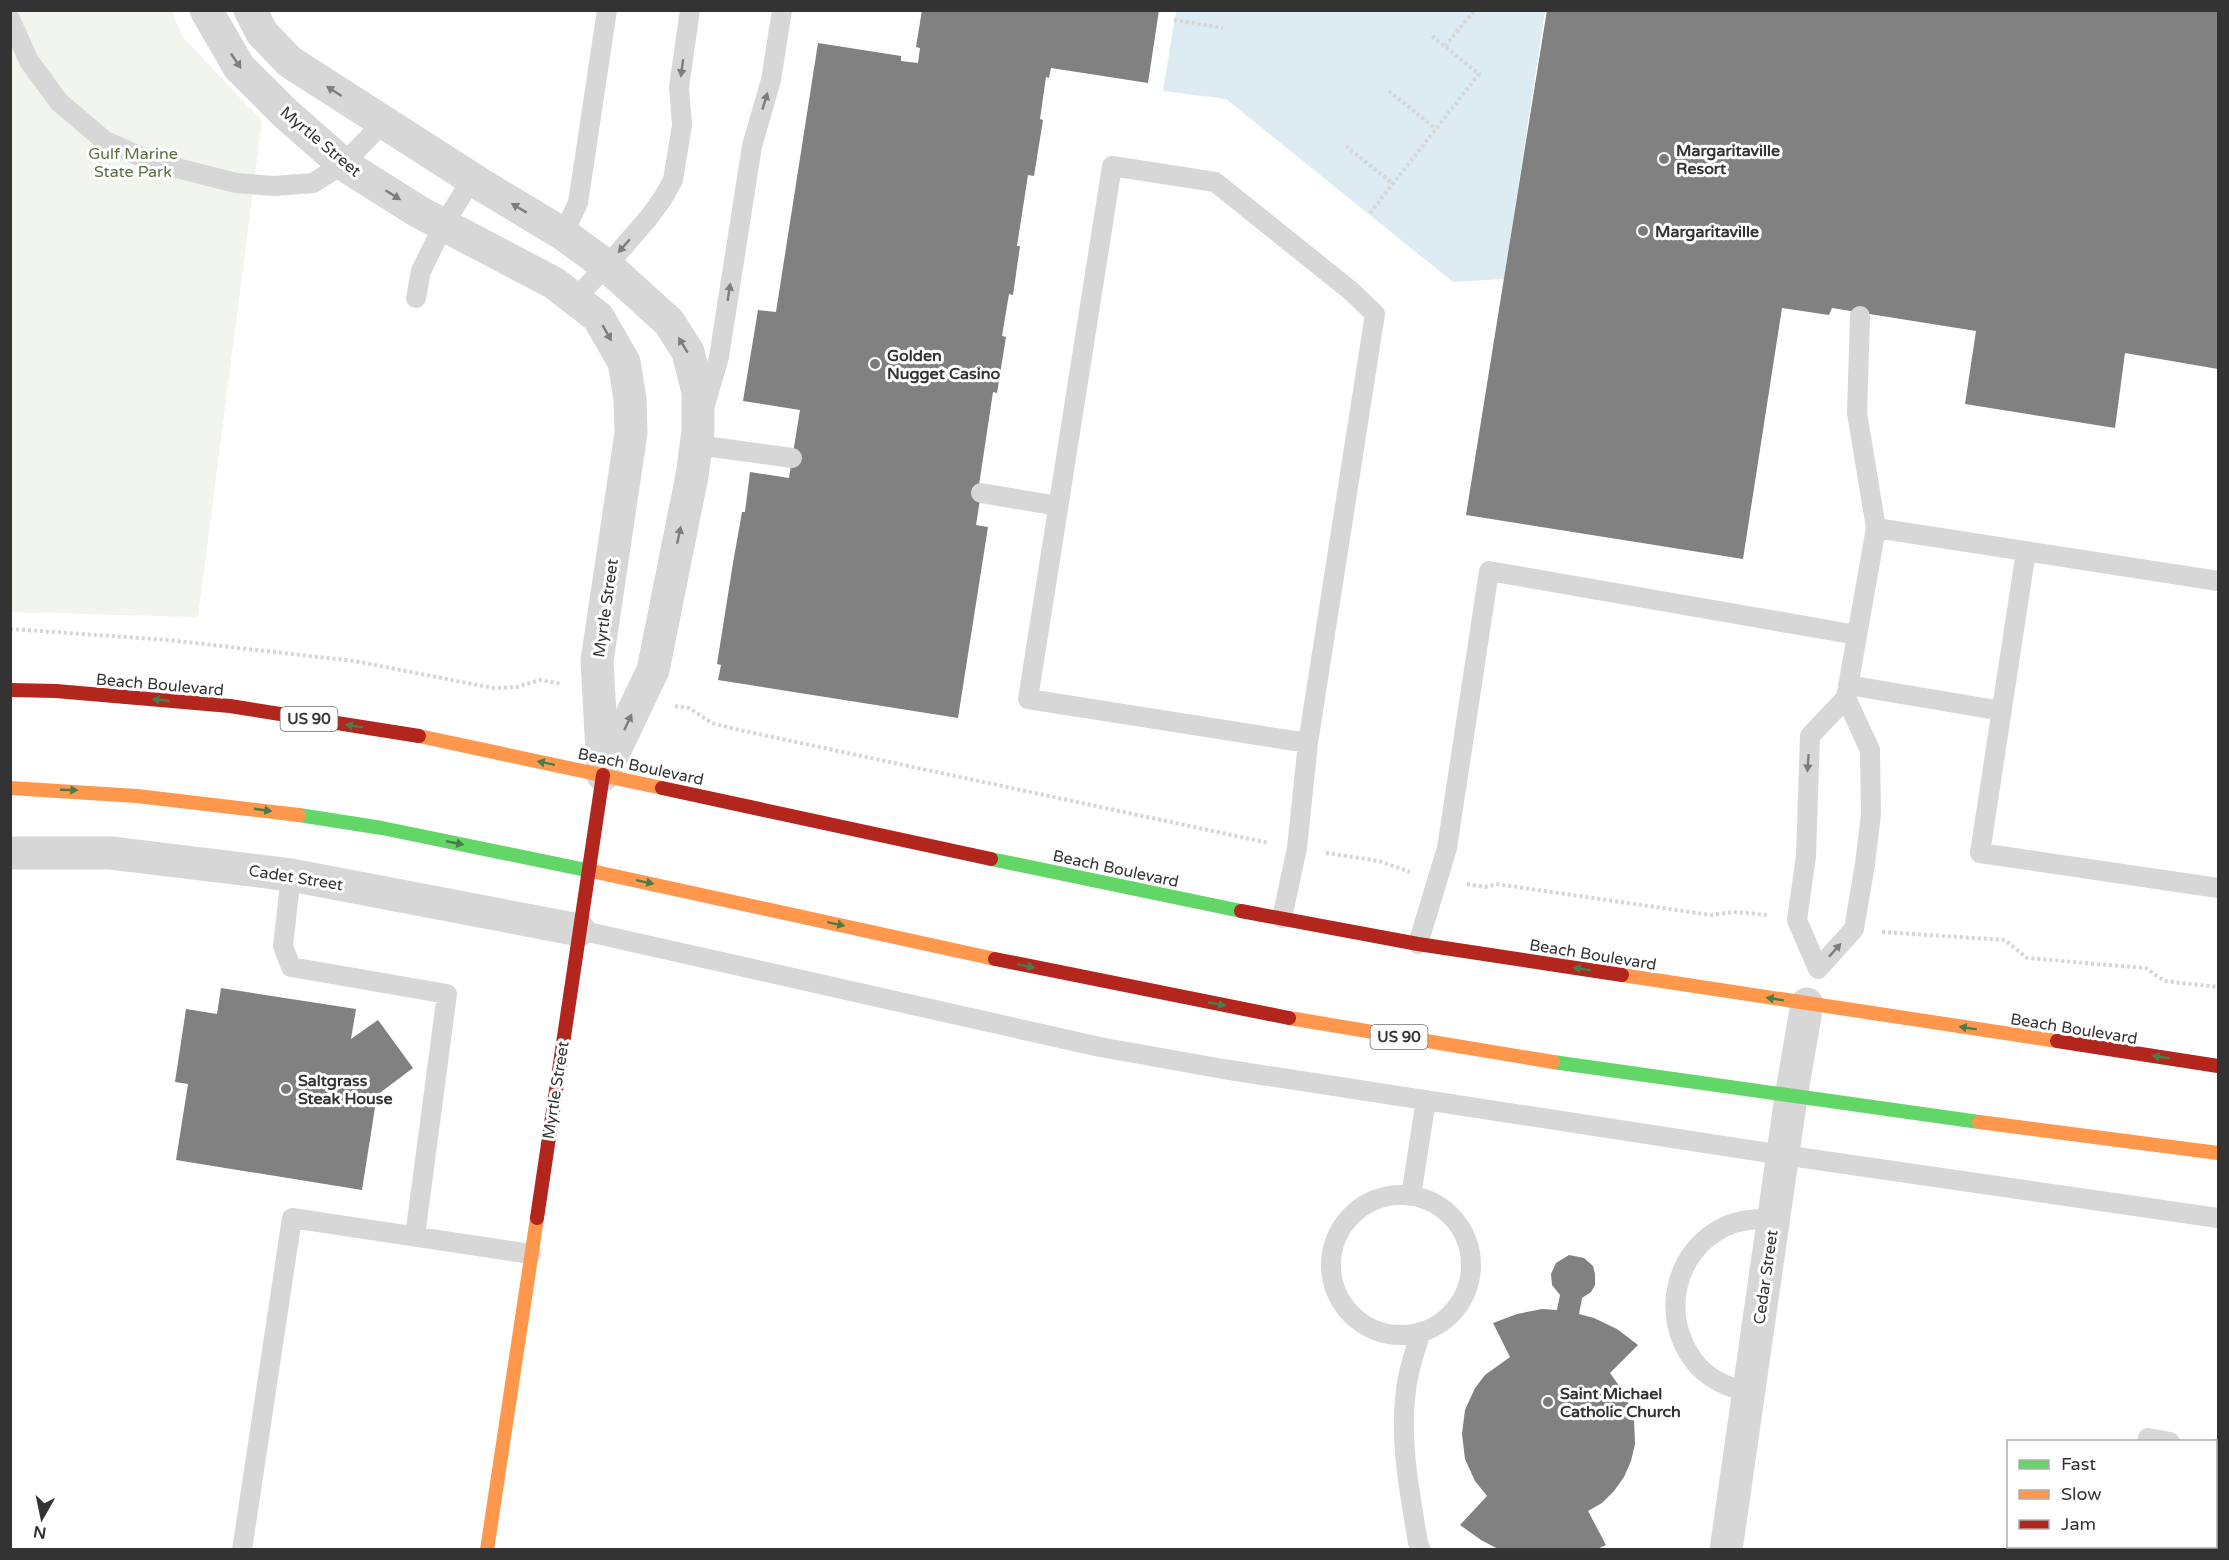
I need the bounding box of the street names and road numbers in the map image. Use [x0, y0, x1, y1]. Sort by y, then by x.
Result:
street label: Myrtle Street [276, 102, 365, 181]
street label: Myrtle Street [589, 558, 623, 659]
street label: Beach Boulevard [95, 669, 225, 701]
road number: US 90 [280, 707, 338, 731]
street label: Beach Boulevard [576, 744, 706, 790]
street label: Beach Boulevard [1051, 846, 1181, 892]
street label: Cadet Street [247, 861, 344, 895]
street label: Beach Boulevard [1528, 935, 1658, 975]
street label: Beach Boulevard [2009, 1009, 2139, 1049]
road number: US 90 [1370, 1025, 1428, 1049]
street label: Myrtle Street [538, 1040, 574, 1141]
street label: Cedar Street [1749, 1229, 1783, 1326]

